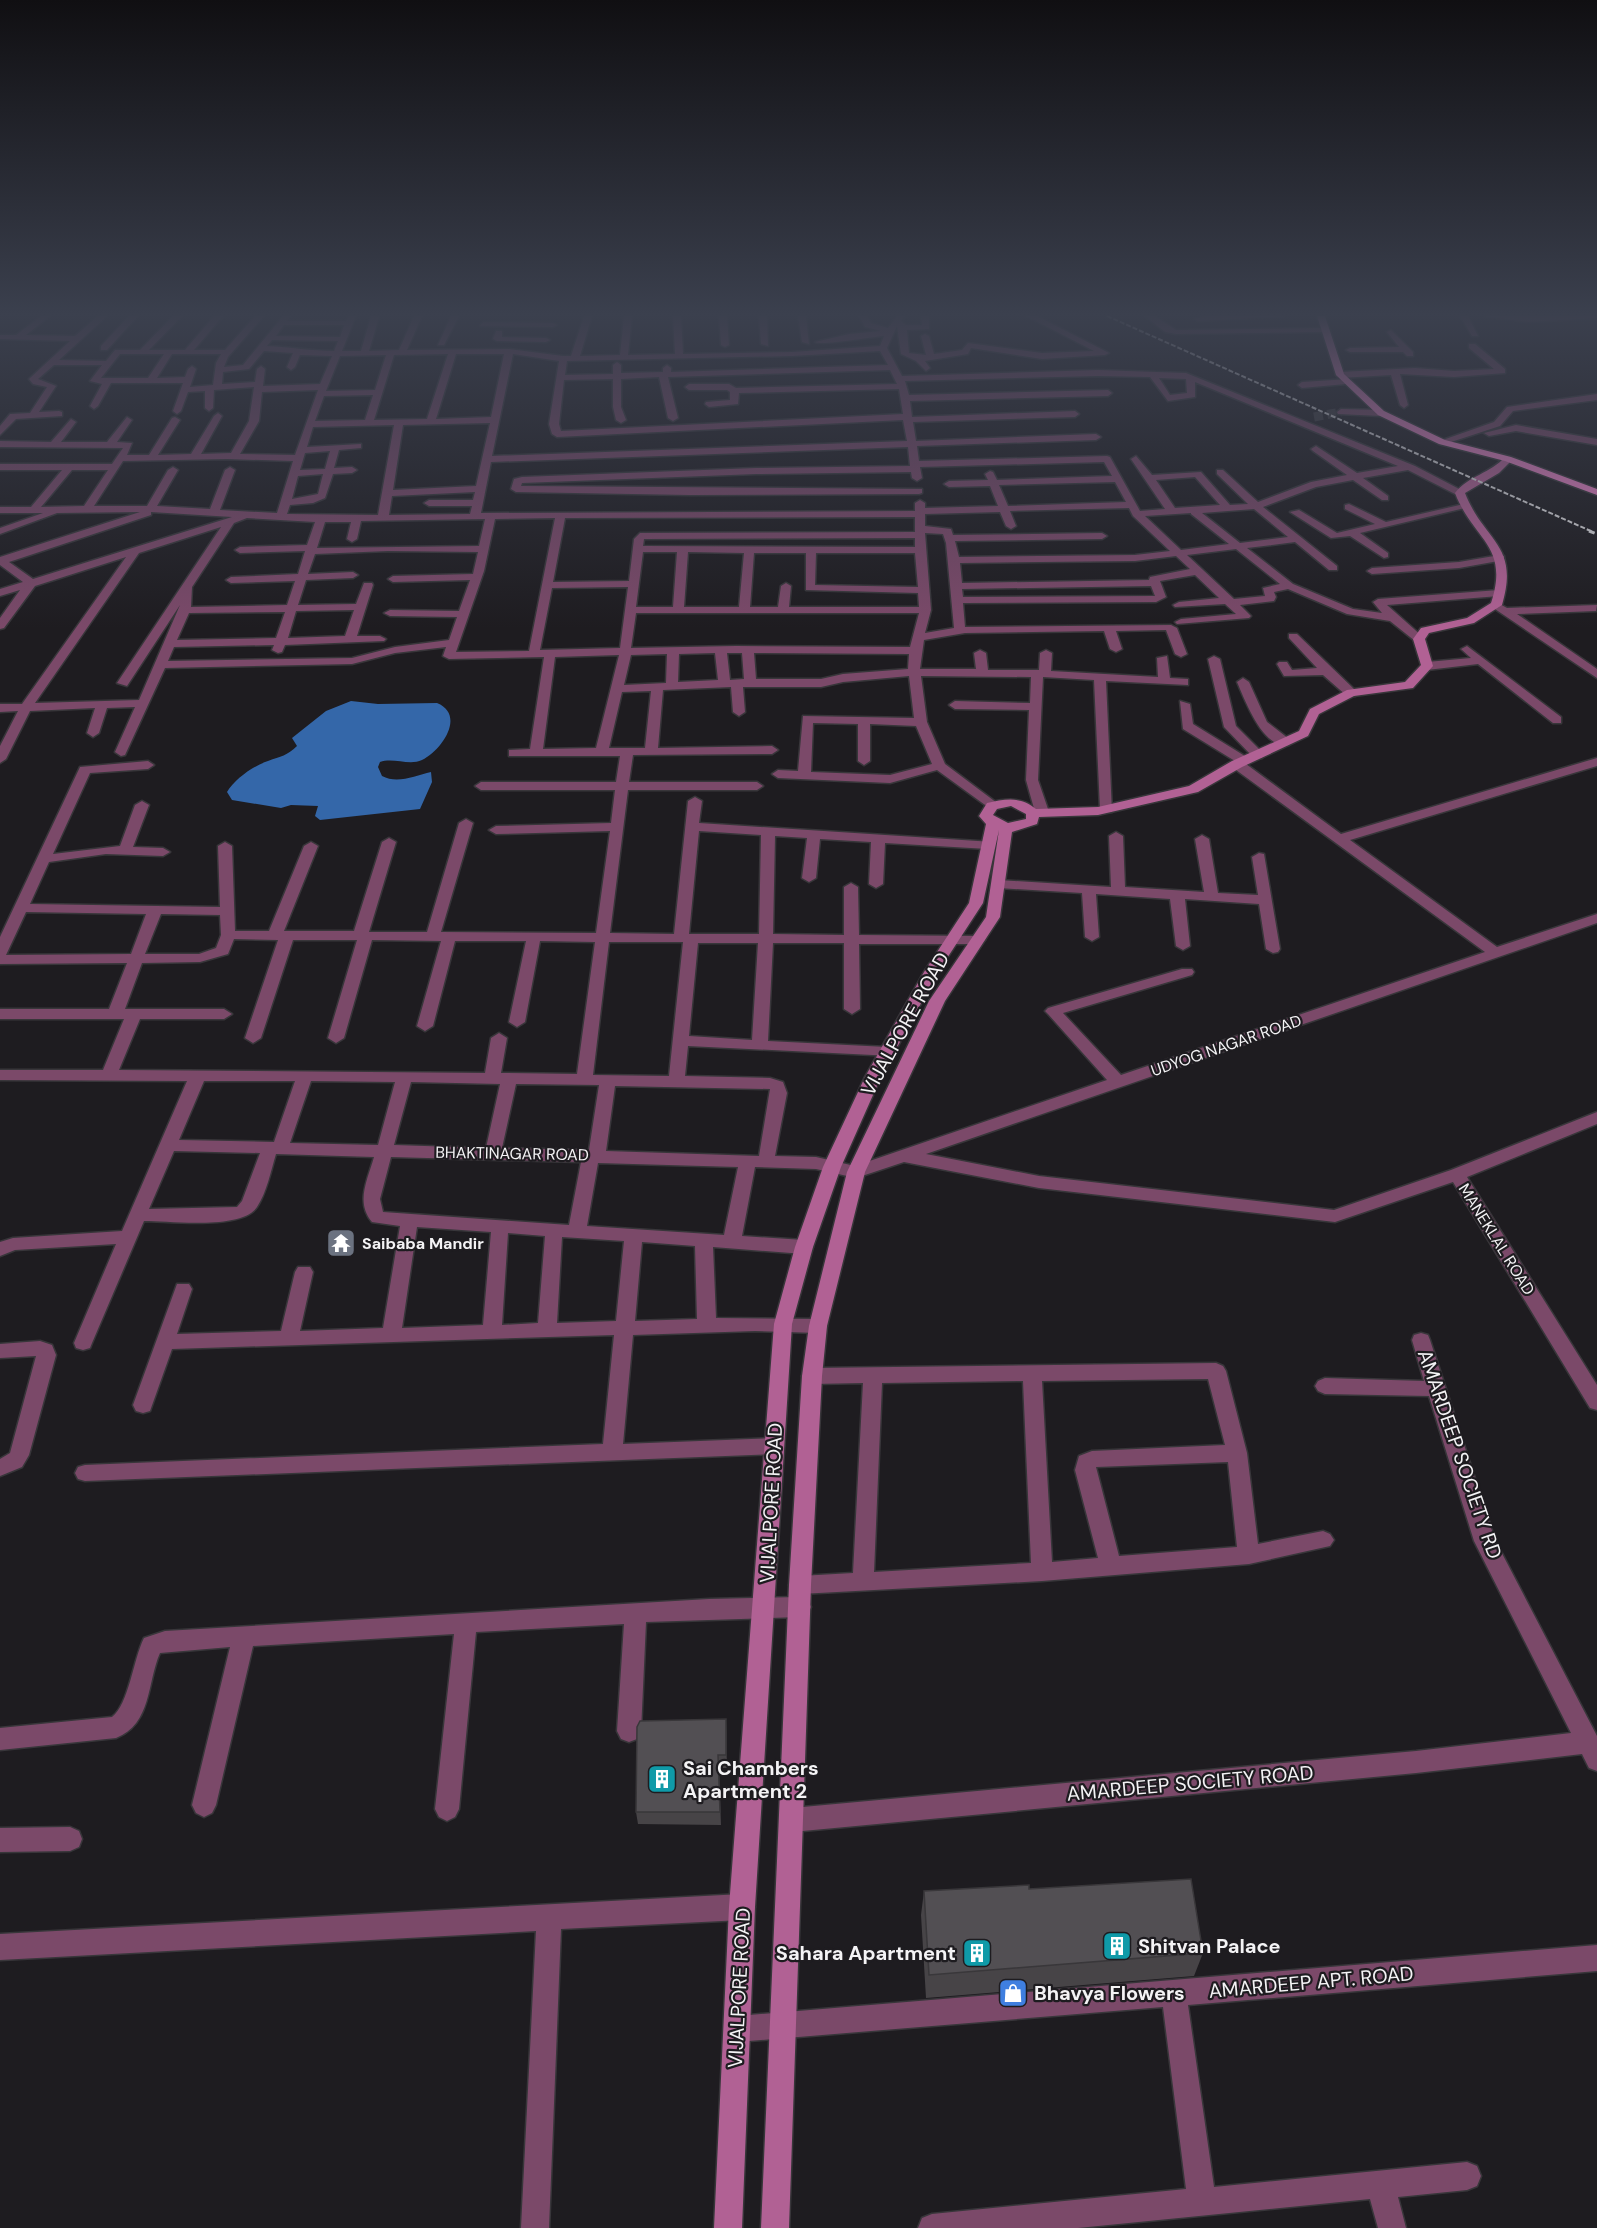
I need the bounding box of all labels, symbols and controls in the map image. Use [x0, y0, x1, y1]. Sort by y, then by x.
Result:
street label: VIJALPORE ROAD [855, 948, 955, 1100]
street label: UDYOG NAGAR ROAD [1148, 1010, 1304, 1081]
street label: BHAKTINAGAR ROAD [435, 1142, 589, 1165]
street label: MANEKLAL ROAD [1454, 1179, 1539, 1299]
temple icon: Saibaba Mandir [325, 1227, 357, 1259]
place label: Saibaba Mandir [362, 1233, 484, 1254]
street label: AMARDEEP SOCIETY RD [1412, 1346, 1508, 1562]
street label: VIJALPORE ROAD [754, 1422, 788, 1584]
place label: Sai Chambers Apartment 2 [683, 1755, 819, 1804]
street label: AMARDEEP SOCIETY ROAD [1066, 1759, 1314, 1807]
building icon: Sai Chambers Apartment 2 [646, 1763, 678, 1795]
street label: VIJALPORE ROAD [722, 1907, 756, 2069]
building icon: Shitvan Palace [1101, 1930, 1133, 1962]
place label: Shitvan Palace [1138, 1933, 1281, 1959]
building icon: Sahara Apartment [961, 1937, 993, 1969]
place label: Sahara Apartment [776, 1940, 956, 1966]
street label: AMARDEEP APT. ROAD [1207, 1960, 1415, 2004]
shop icon: Bhavya Flowers [997, 1977, 1029, 2009]
place label: Bhavya Flowers [1034, 1980, 1185, 2006]

